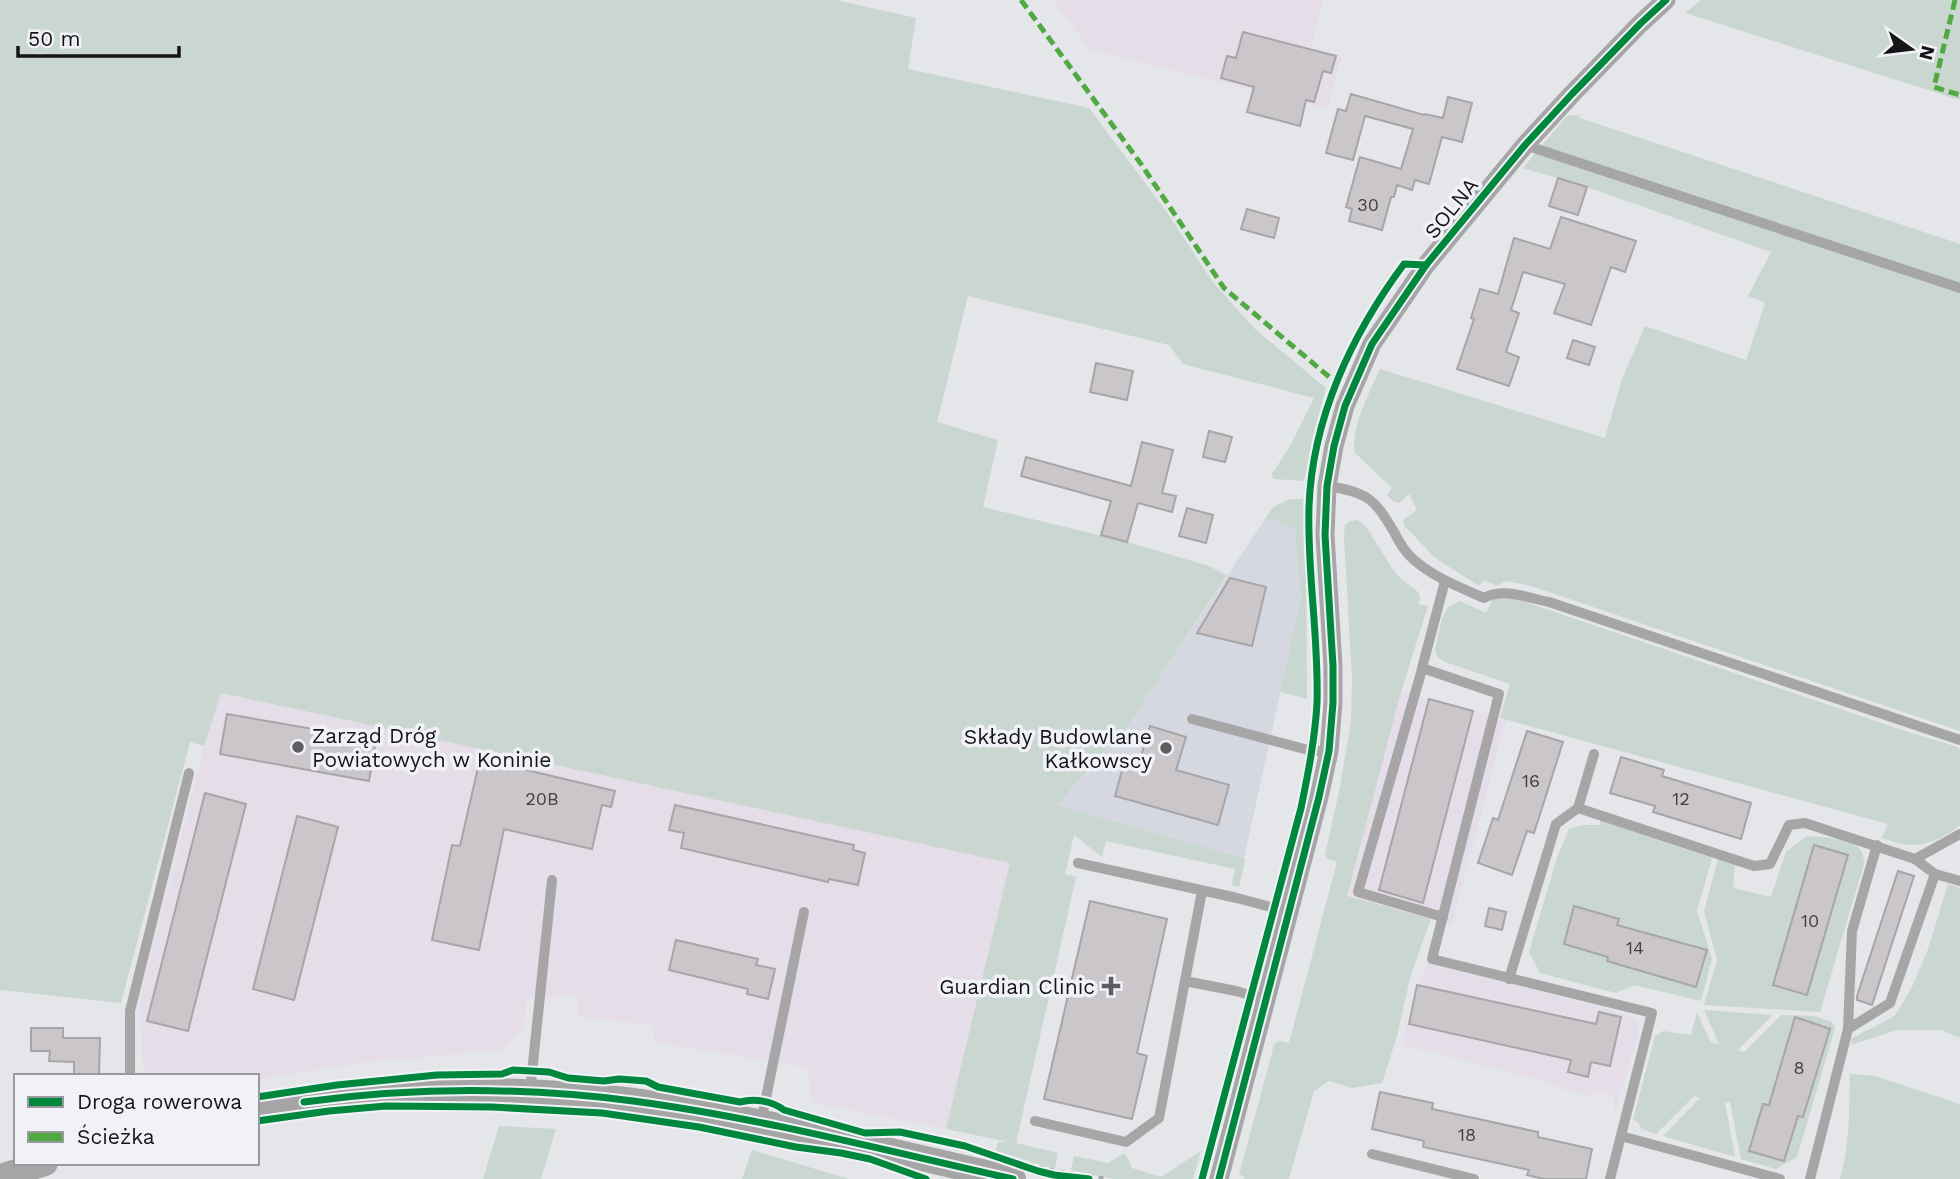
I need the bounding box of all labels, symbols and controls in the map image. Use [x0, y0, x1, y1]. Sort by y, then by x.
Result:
scale bar [18, 14, 178, 58]
north arrow [1876, 14, 1946, 84]
text: 50 m [28, 26, 80, 51]
text: N [1914, 43, 1940, 63]
street label: SOLNA [1419, 172, 1483, 243]
house number: 30 [1357, 194, 1379, 215]
place label: Zarząd Dróg Powiatowych w Koninie [312, 723, 551, 772]
place label: Składy Budowlane Kałkowscy [964, 724, 1152, 773]
marker: Zarząd Dróg Powiatowych w Koninie [290, 739, 306, 755]
marker: Składy Budowlane Kałkowscy [1158, 740, 1174, 756]
house number: 16 [1522, 770, 1540, 791]
house number: 20B [525, 788, 559, 809]
house number: 12 [1672, 788, 1690, 809]
house number: 10 [1801, 910, 1819, 931]
house number: 14 [1626, 937, 1644, 958]
place label: Guardian Clinic [939, 974, 1095, 999]
marker: Guardian Clinic [1101, 976, 1121, 996]
house number: 8 [1793, 1057, 1805, 1078]
legend [14, 1074, 259, 1165]
text: Droga rowerowa [77, 1089, 242, 1114]
text: Ścieżka [77, 1124, 155, 1149]
house number: 18 [1458, 1124, 1476, 1145]

